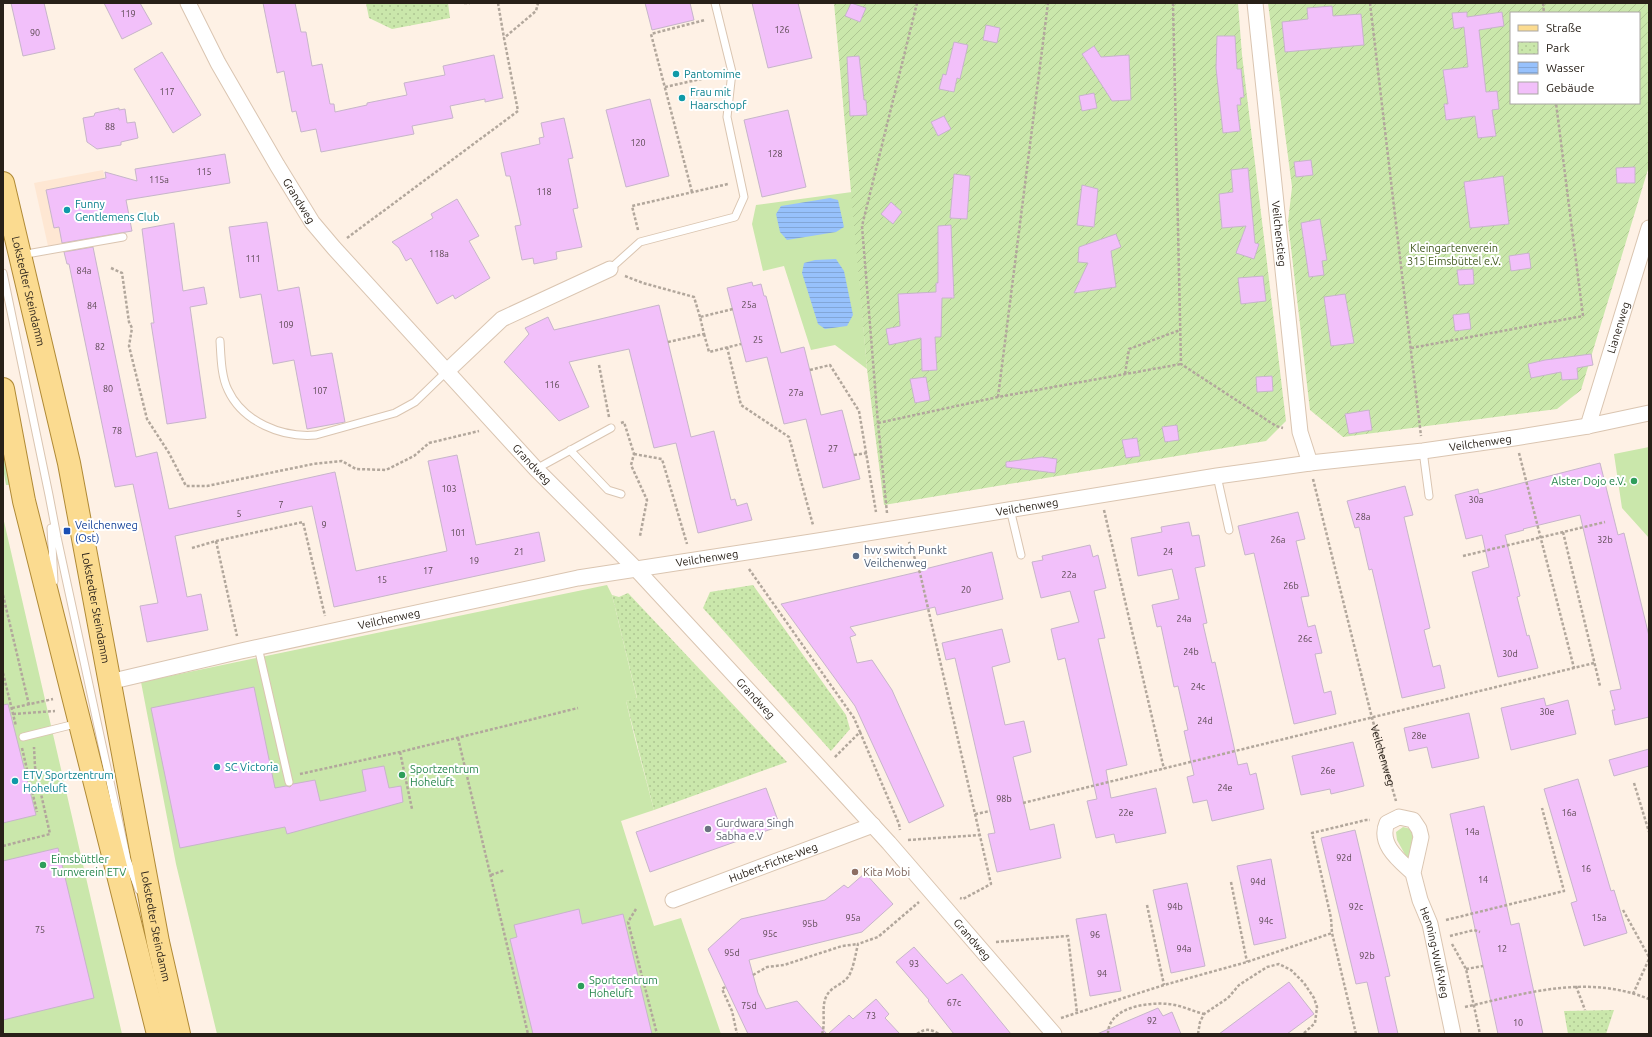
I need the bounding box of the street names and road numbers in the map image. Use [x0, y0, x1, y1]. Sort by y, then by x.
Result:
street label: Grandweg [281, 176, 317, 226]
street label: Veilchenstieg [1270, 200, 1289, 267]
street label: Lokstedter Steindamm [10, 235, 47, 347]
street label: Lianenweg [1605, 300, 1632, 355]
street label: Veilchenweg [1448, 432, 1512, 453]
street label: Grandweg [510, 442, 554, 487]
street label: Veilchenweg [995, 496, 1059, 518]
street label: Veilchenweg [675, 547, 739, 569]
street label: Lokstedter Steindamm [80, 551, 112, 664]
street label: Veilchenweg [357, 606, 421, 631]
street label: Grandweg [734, 676, 777, 721]
street label: Veilchenweg [1368, 723, 1397, 787]
street label: Hubert-Fichte-Weg [727, 840, 819, 885]
street label: Lokstedter Steindamm [139, 870, 173, 983]
street label: Henning-Wulf-Weg [1418, 905, 1451, 999]
street label: Grandweg [951, 916, 993, 963]

